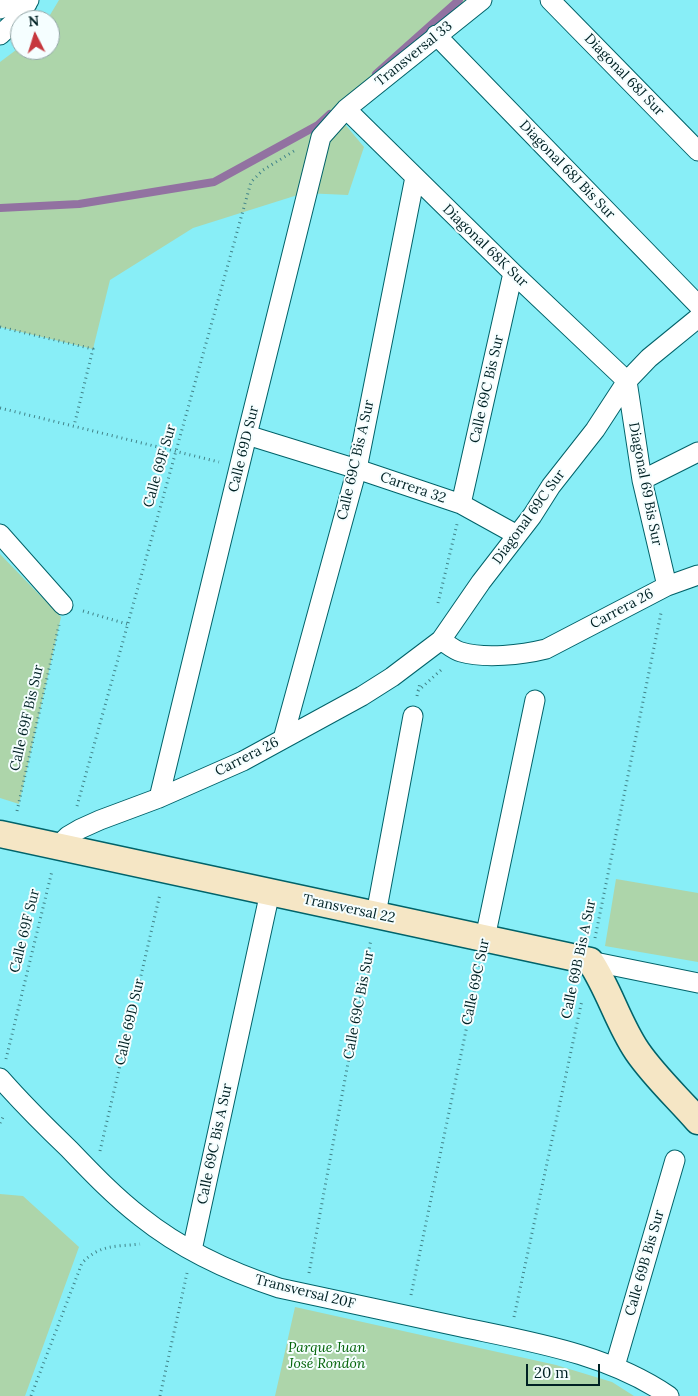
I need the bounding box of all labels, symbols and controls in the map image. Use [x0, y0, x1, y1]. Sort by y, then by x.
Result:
north arrow [10, 10, 60, 60]
text: N [28, 12, 40, 30]
street label: Transversal 33 [372, 18, 456, 90]
street label: Diagonal 68J Sur [581, 30, 667, 120]
street label: Diagonal 68J Bis Sur [516, 117, 618, 223]
street label: Diagonal 68K Sur [439, 201, 531, 291]
street label: Calle 69C Bis Sur [466, 333, 508, 445]
street label: Calle 69C Bis A Sur [334, 398, 378, 522]
street label: Calle 69D Sur [225, 404, 263, 494]
street label: Diagonal 69 Bis Sur [625, 421, 665, 547]
street label: Calle 69F Sur [140, 422, 180, 510]
street label: Diagonal 69C Sur [489, 467, 569, 567]
street label: Carrera 32 [378, 469, 448, 507]
street label: Carrera 26 [588, 585, 656, 633]
street label: Calle 69F Bis Sur [7, 663, 47, 773]
street label: Carrera 26 [212, 734, 282, 780]
street label: Calle 69F Sur [6, 887, 44, 975]
street label: Transversal 22 [301, 891, 397, 927]
street label: Calle 69B Bis A Sur [558, 898, 600, 1020]
street label: Calle 69C Sur [459, 937, 493, 1027]
street label: Calle 69C Bis Sur [340, 949, 378, 1061]
street label: Calle 69D Sur [112, 977, 148, 1067]
street label: Calle 69C Bis A Sur [194, 1082, 236, 1206]
street label: Calle 69B Bis Sur [622, 1208, 668, 1318]
street label: Transversal 20F [253, 1271, 357, 1313]
park label: Parque Juan José Rondón [288, 1340, 366, 1372]
scale bar [528, 1354, 602, 1386]
text: 20 m [534, 1363, 569, 1382]

